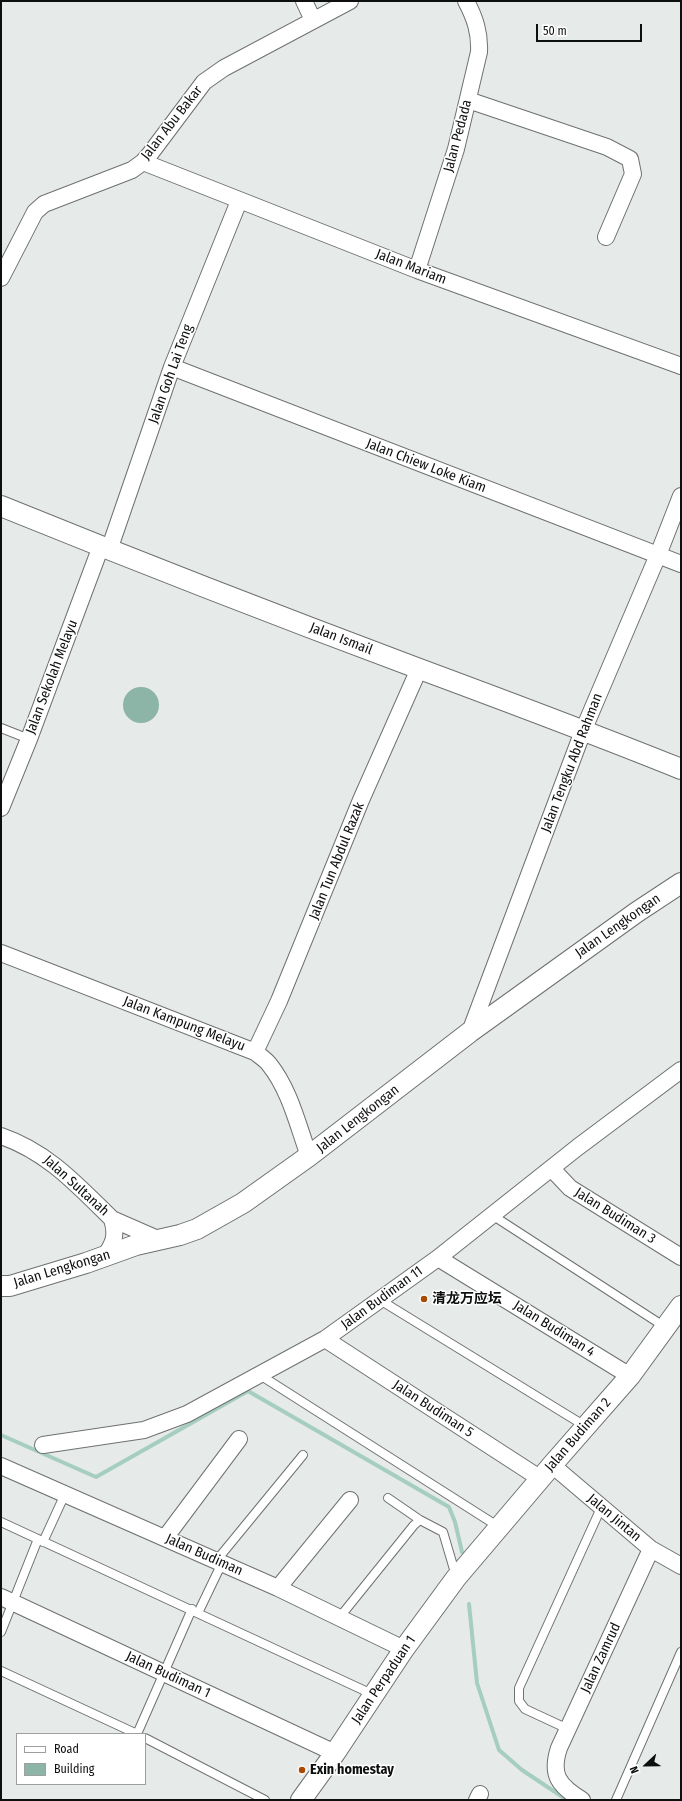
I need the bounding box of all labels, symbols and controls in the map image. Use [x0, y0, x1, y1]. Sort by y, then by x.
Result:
scale bar [538, 16, 644, 42]
text: 50 m [543, 24, 567, 38]
street label: Jalan Abu Bakar [138, 82, 206, 164]
street label: Jalan Pedada [440, 98, 476, 174]
street label: Jalan Mariam [373, 246, 449, 288]
street label: Jalan Goh Lai Teng [145, 322, 197, 426]
street label: Jalan Chiew Loke Kiam [364, 435, 488, 497]
street label: Jalan Sekolah Melayu [22, 617, 82, 737]
street label: Jalan Ismail [307, 619, 375, 659]
street label: Jalan Tengku Abd Rahman [538, 691, 606, 835]
street label: Jalan Tun Abdul Razak [306, 800, 368, 922]
street label: Jalan Lengkongan [572, 890, 664, 962]
street label: Jalan Kampung Melayu [121, 993, 247, 1055]
street label: Jalan Lengkongan [313, 1082, 403, 1156]
street label: Jalan Sultanah [40, 1152, 112, 1220]
street label: Jalan Budiman 3 [571, 1184, 659, 1248]
street label: Jalan Lengkongan [12, 1246, 112, 1292]
street label: Jalan Budiman 11 [338, 1263, 426, 1333]
place label: 清龙万应坛 [432, 1291, 502, 1307]
marker: 清龙万应坛 [419, 1294, 429, 1304]
street label: Jalan Budiman 4 [510, 1297, 598, 1361]
street label: Jalan Budiman 5 [390, 1377, 476, 1441]
street label: Jalan Budiman 2 [541, 1395, 615, 1475]
street label: Jalan Jintan [584, 1491, 644, 1545]
street label: Jalan Budiman [163, 1531, 245, 1579]
street label: Jalan Zamrud [577, 1620, 625, 1696]
street label: Jalan Perpaduan 1 [348, 1633, 420, 1727]
street label: Jalan Budiman 1 [123, 1648, 213, 1702]
legend [16, 1733, 146, 1785]
text: Road [54, 1742, 79, 1756]
north arrow [626, 1745, 666, 1785]
text: Building [54, 1762, 94, 1776]
place label: Exin homestay [310, 1762, 394, 1778]
text: N [627, 1764, 642, 1775]
marker: Exin homestay [297, 1765, 307, 1775]

